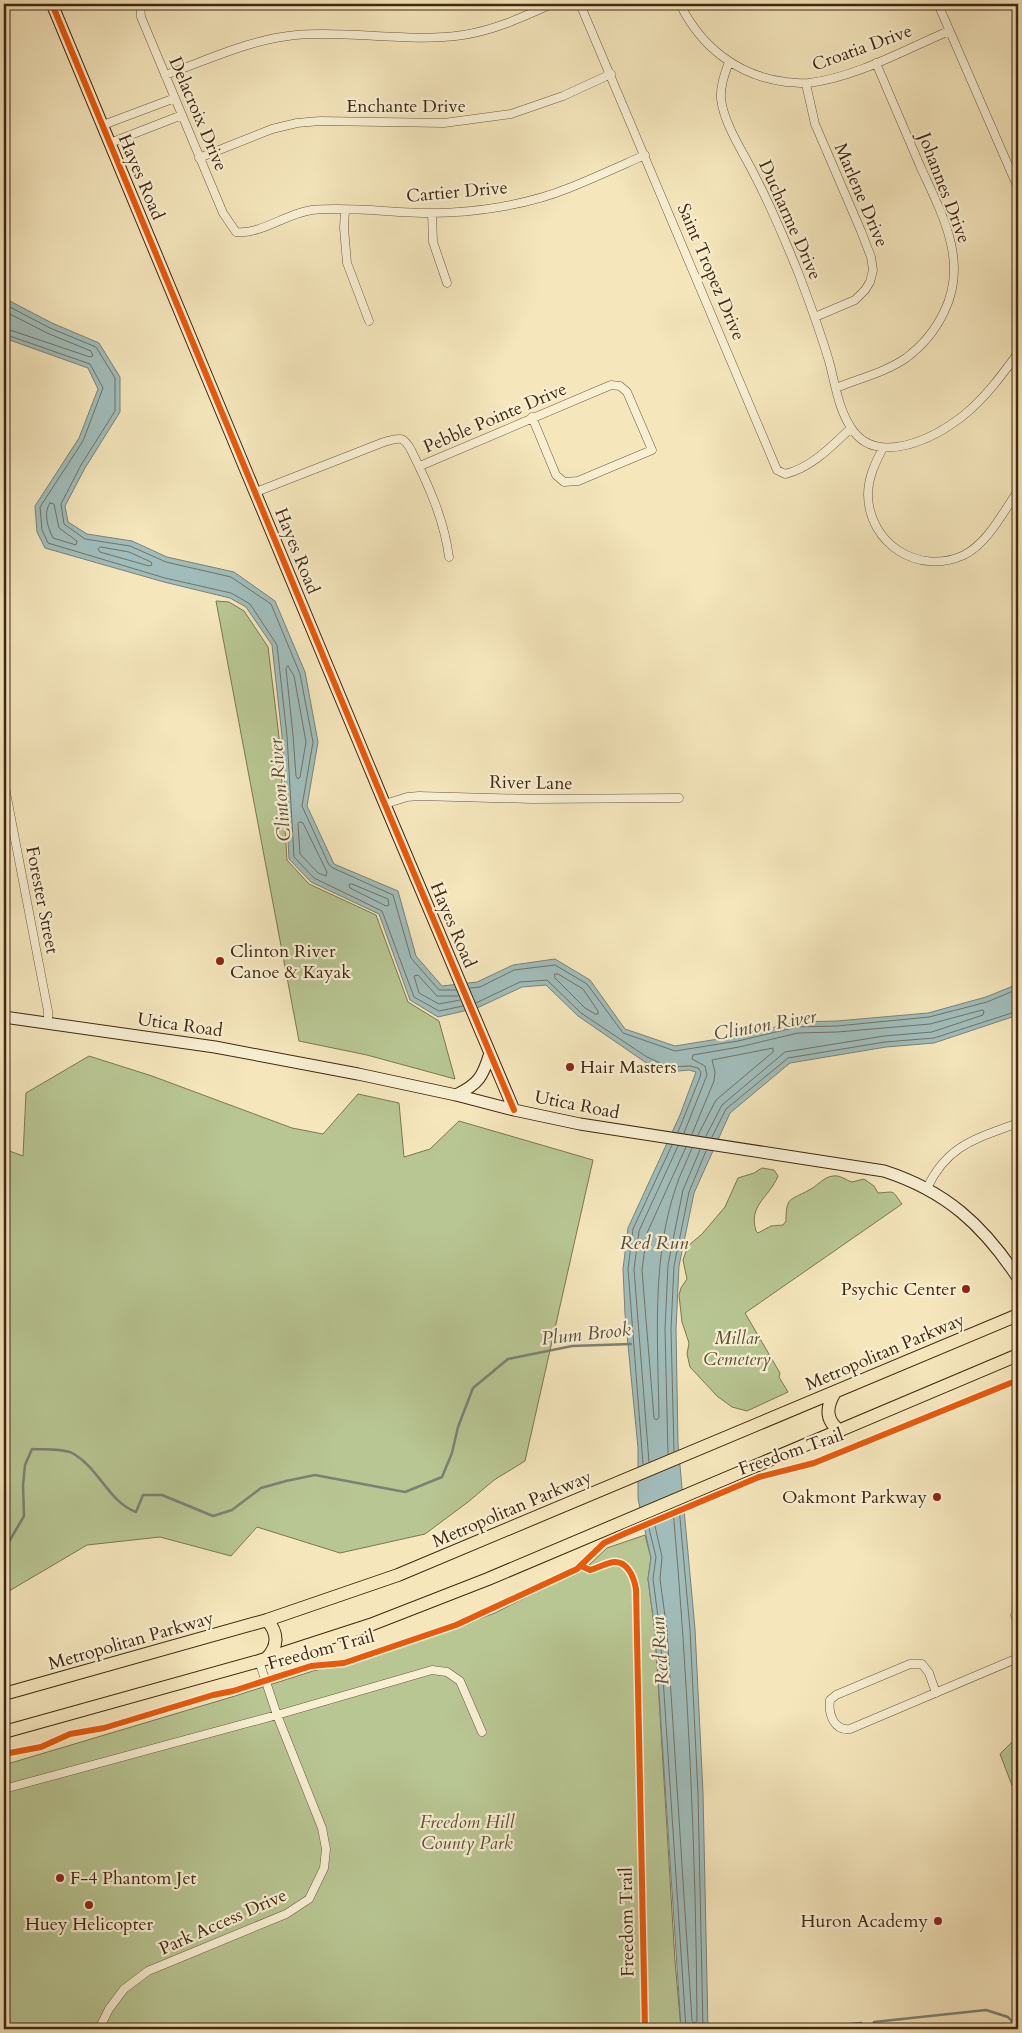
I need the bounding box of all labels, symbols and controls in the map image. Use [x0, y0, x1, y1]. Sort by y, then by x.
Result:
street label: Croatia Drive [809, 18, 915, 78]
street label: Delacroix Drive [163, 53, 233, 175]
street label: Enchante Drive [346, 94, 466, 119]
street label: Johannes Drive [910, 126, 977, 247]
street label: Hayes Road [112, 130, 170, 224]
street label: Marlene Drive [828, 139, 894, 251]
street label: Ducharme Drive [752, 156, 828, 284]
street label: Cartier Drive [405, 175, 509, 209]
street label: Saint Tropez Drive [671, 200, 751, 344]
street label: Pebble Pointe Drive [419, 376, 571, 460]
street label: Hayes Road [268, 504, 326, 598]
water label: Clinton River [262, 736, 297, 843]
street label: River Lane [489, 770, 573, 796]
street label: Forester Street [19, 844, 65, 956]
street label: Hayes Road [424, 878, 482, 972]
place label: Clinton River Canoe & Kayak [230, 939, 351, 985]
marker: Clinton River Canoe & Kayak [214, 955, 226, 967]
water label: Clinton River [712, 1003, 819, 1047]
street label: Utica Road [136, 1007, 225, 1043]
place label: Hair Masters [580, 1055, 677, 1080]
marker: Hair Masters [564, 1061, 576, 1073]
street label: Utica Road [532, 1085, 622, 1126]
water label: Red Run [620, 1230, 689, 1256]
place label: Psychic Center [841, 1277, 956, 1302]
marker: Psychic Center [960, 1283, 972, 1295]
street label: Metropolitan Parkway [801, 1307, 969, 1397]
water label: Plum Brook [540, 1316, 633, 1352]
park label: Millar Cemetery [703, 1326, 771, 1372]
street label: Freedom Trail [735, 1422, 847, 1482]
street label: Metropolitan Parkway [428, 1464, 596, 1554]
place label: Oakmont Parkway [782, 1485, 927, 1510]
marker: Oakmont Parkway [931, 1491, 943, 1503]
street label: Metropolitan Parkway [45, 1605, 217, 1677]
water label: Red Run [645, 1615, 675, 1686]
street label: Freedom Trail [265, 1624, 378, 1676]
park label: Freedom Hill County Park [420, 1810, 515, 1856]
place label: F-4 Phantom Jet [70, 1866, 197, 1891]
street label: Freedom Trail [614, 1867, 640, 1977]
marker: F-4 Phantom Jet [54, 1872, 66, 1884]
street label: Park Access Drive [155, 1883, 291, 1961]
marker: Huey Helicopter [83, 1899, 95, 1911]
place label: Huron Academy [800, 1909, 928, 1934]
place label: Huey Helicopter [25, 1912, 154, 1937]
marker: Huron Academy [932, 1915, 944, 1927]

